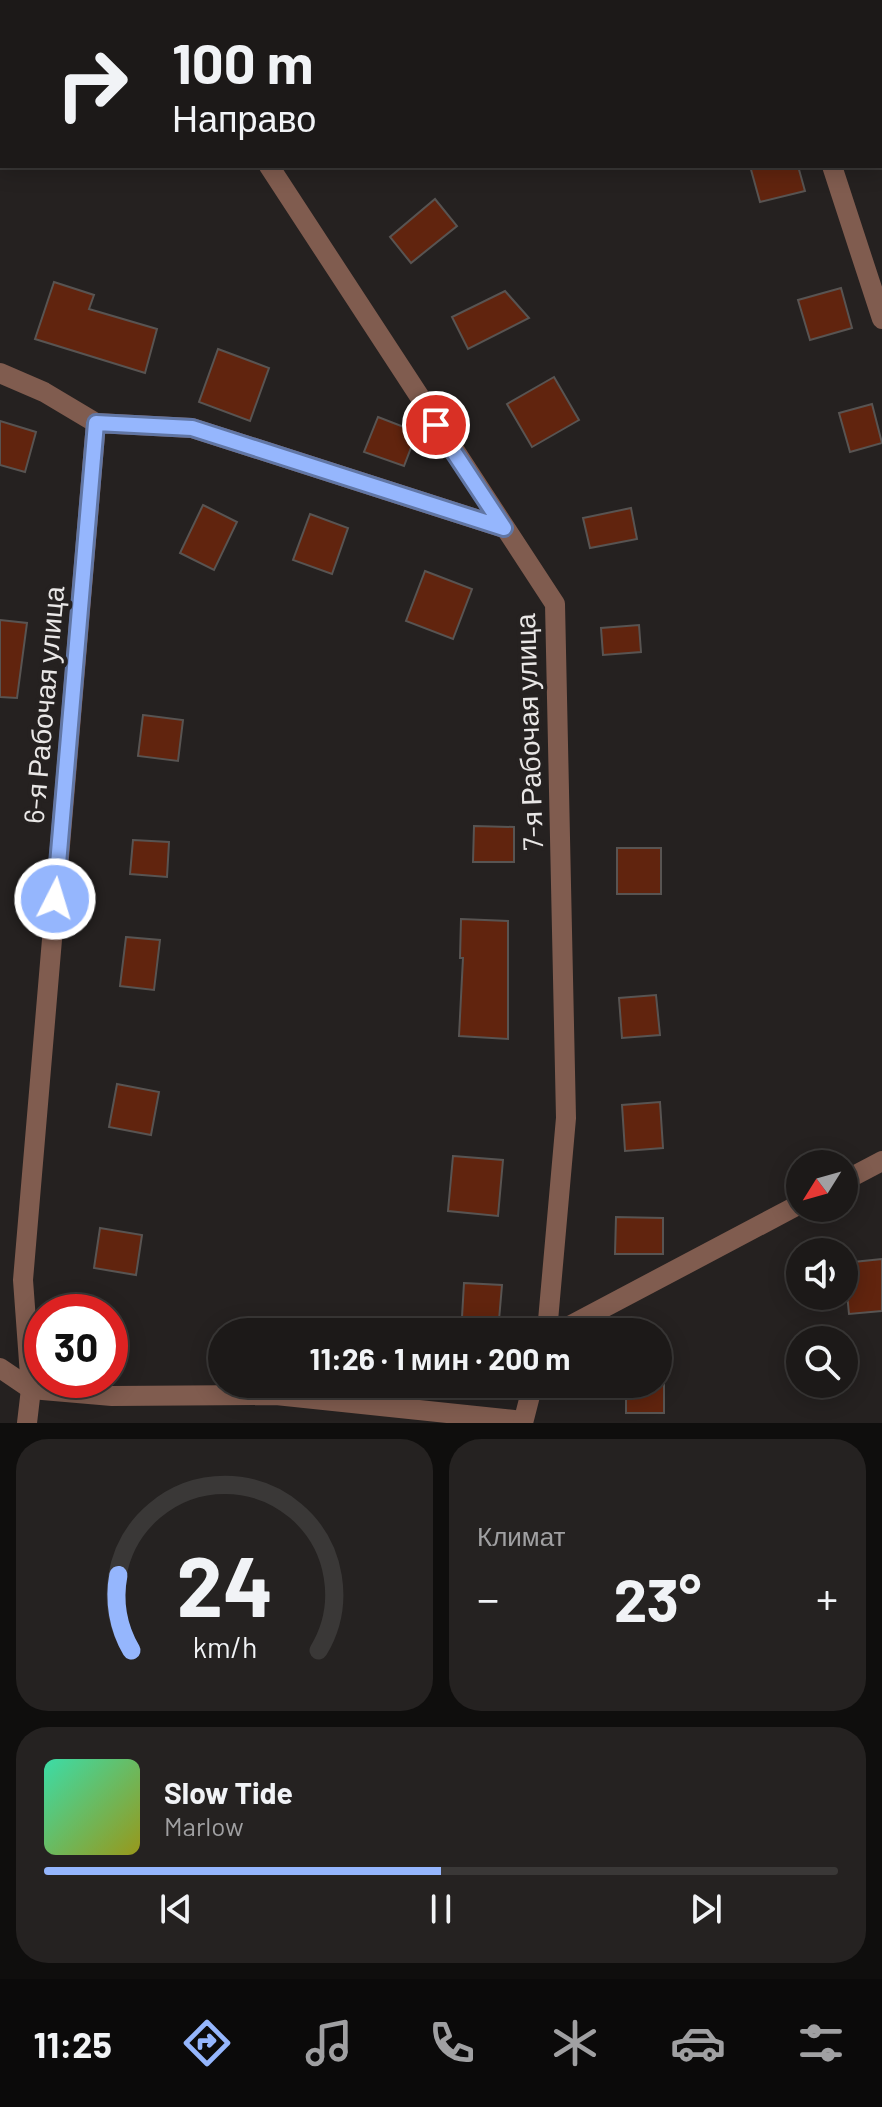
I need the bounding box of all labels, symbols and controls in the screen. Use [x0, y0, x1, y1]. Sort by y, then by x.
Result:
text: 100 m [172, 28, 314, 95]
icon: right [40, 32, 144, 136]
text: Направо [172, 96, 316, 139]
pin [402, 391, 470, 459]
icon: arrive [414, 403, 458, 447]
street label: 6-я Рабочая улица [16, 584, 70, 825]
street label: 7-я Рабочая улица [507, 612, 549, 851]
position arrow [13, 857, 97, 941]
north arrow [786, 1150, 858, 1222]
map controls [786, 1150, 858, 1398]
button: sound [786, 1238, 858, 1310]
speed limit sign: 30 [24, 1294, 128, 1398]
button: search [786, 1326, 858, 1398]
text: 11:26 · 1 мин · 200 m [310, 1340, 570, 1376]
text: Климат [477, 1520, 566, 1551]
text: 24 [176, 1534, 273, 1634]
text: 23° [614, 1562, 701, 1634]
text: − [477, 1571, 499, 1624]
text: + [816, 1571, 838, 1624]
text: km/h [192, 1629, 257, 1664]
text: Slow Tide [164, 1774, 293, 1810]
text: Marlow [164, 1810, 244, 1841]
icon: previous [154, 1887, 198, 1931]
icon: pause [419, 1887, 463, 1931]
icon: next [684, 1887, 728, 1931]
icon: directions [179, 2015, 235, 2071]
icon: music [301, 2015, 357, 2071]
icon: phone [424, 2015, 480, 2071]
icon: climate [547, 2015, 603, 2071]
icon: car [670, 2015, 726, 2071]
icon: filters [793, 2015, 849, 2071]
text: 11:25 [33, 2022, 112, 2065]

